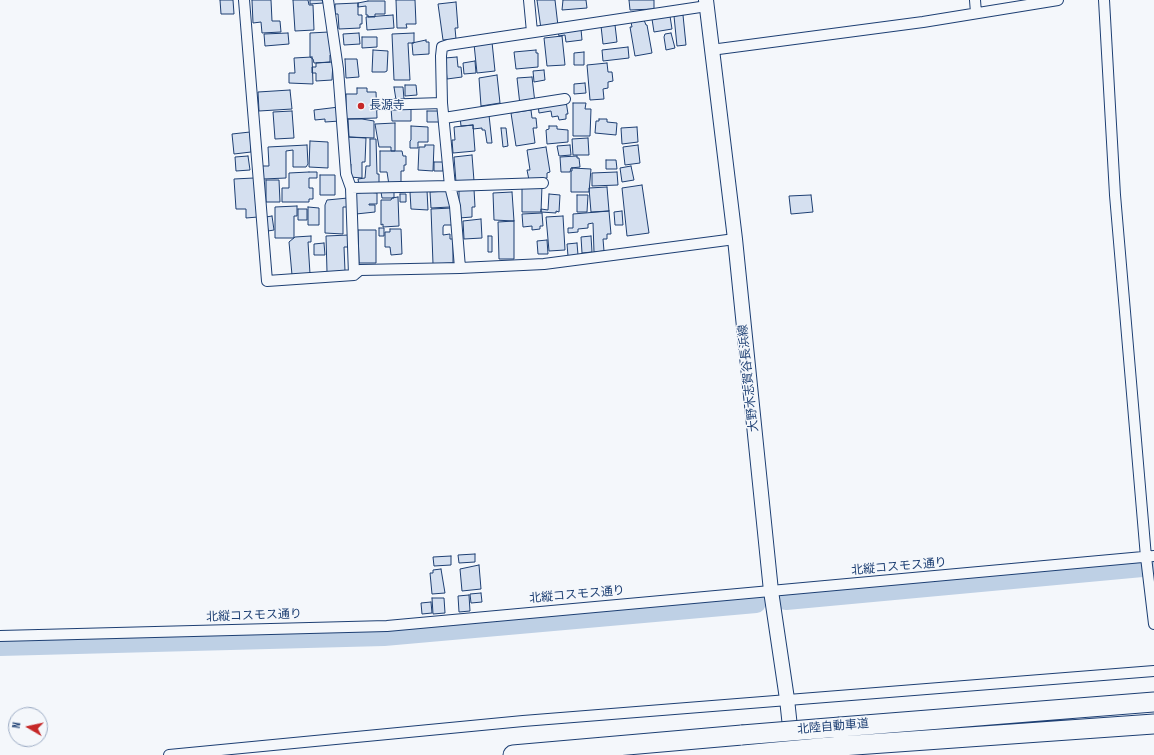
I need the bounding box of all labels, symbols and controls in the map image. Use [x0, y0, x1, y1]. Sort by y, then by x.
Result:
place label: 長源寺 [369, 99, 405, 113]
marker: 長源寺 [356, 101, 366, 111]
street label: 大野木志賀谷長浜線 [736, 324, 762, 432]
street label: 北縦コスモス通り [851, 556, 947, 578]
street label: 北縦コスモス通り [529, 584, 625, 606]
street label: 北縦コスモス通り [206, 607, 302, 625]
north arrow [8, 707, 48, 747]
street label: 北陸自動車道 [797, 717, 869, 737]
text: N [10, 721, 24, 729]

